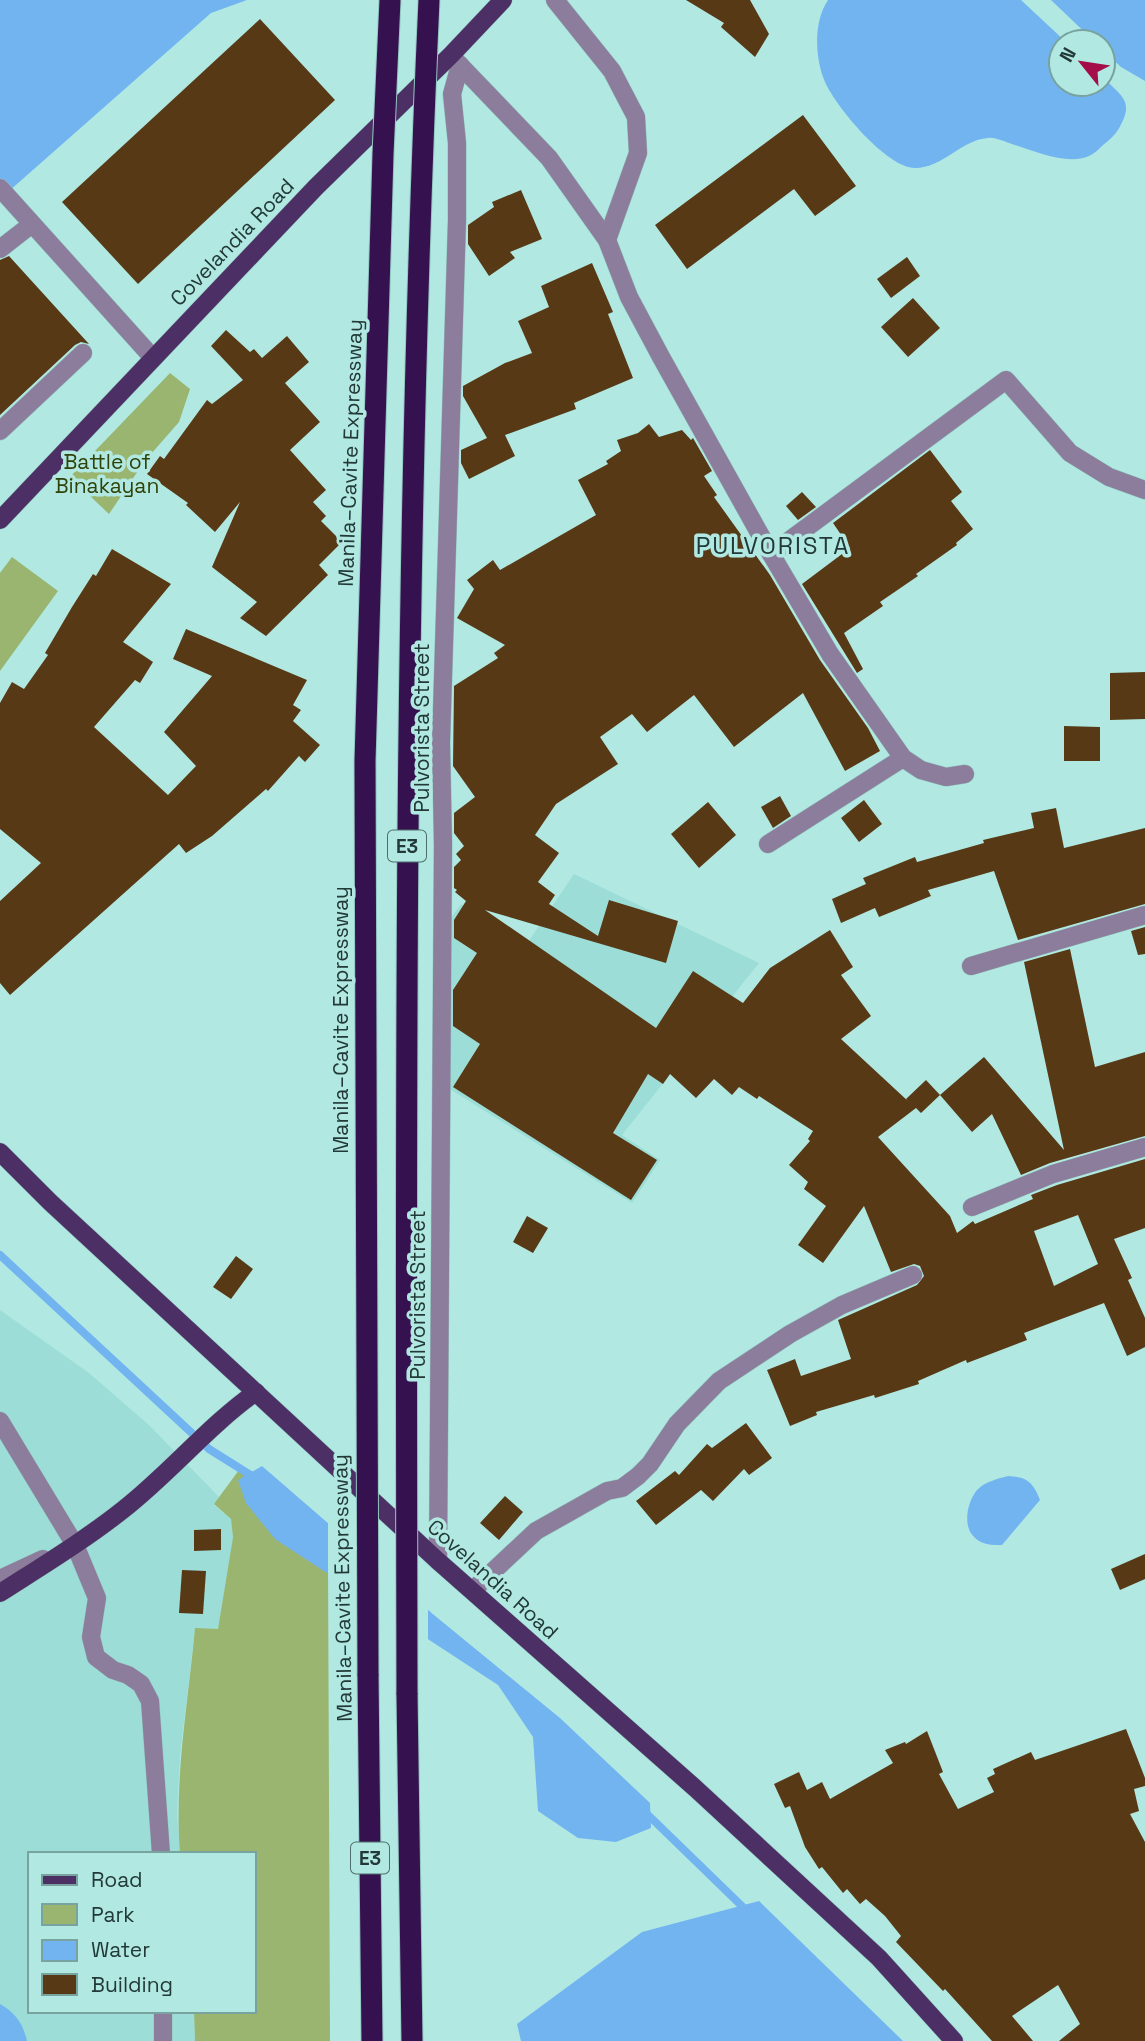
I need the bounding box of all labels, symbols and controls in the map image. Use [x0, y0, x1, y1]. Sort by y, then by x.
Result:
north arrow [1047, 28, 1117, 98]
text: N [1054, 43, 1082, 67]
street label: Covelandia Road [164, 173, 300, 311]
street label: Manila–Cavite Expressway [332, 319, 368, 587]
park label: Battle of Binakayan [55, 448, 159, 499]
district label: PULVORISTA [696, 530, 850, 561]
street label: Pulvorista Street [408, 643, 435, 813]
road number: E3 [388, 831, 426, 862]
street label: Manila–Cavite Expressway [327, 886, 354, 1154]
street label: Pulvorista Street [404, 1210, 431, 1380]
street label: Manila–Cavite Expressway [326, 1454, 358, 1722]
street label: Covelandia Road [422, 1513, 564, 1645]
road number: E3 [351, 1842, 389, 1874]
legend [28, 1852, 256, 2013]
text: Road [91, 1866, 143, 1893]
text: Park [91, 1901, 135, 1928]
text: Water [91, 1936, 150, 1963]
text: Building [91, 1971, 173, 1998]

